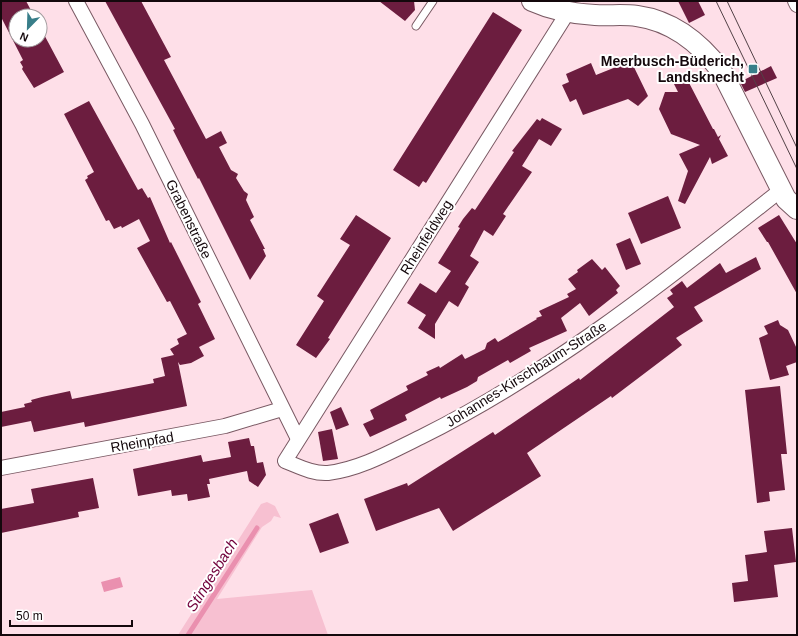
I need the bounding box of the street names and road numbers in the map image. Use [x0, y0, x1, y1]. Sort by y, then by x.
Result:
street label: Grabenstraße [163, 177, 215, 262]
street label: Rheinfeldweg [397, 197, 455, 277]
street label: Johannes-Kirschbaum-Straße [443, 318, 609, 430]
street label: Rheinpfad [109, 429, 175, 455]

